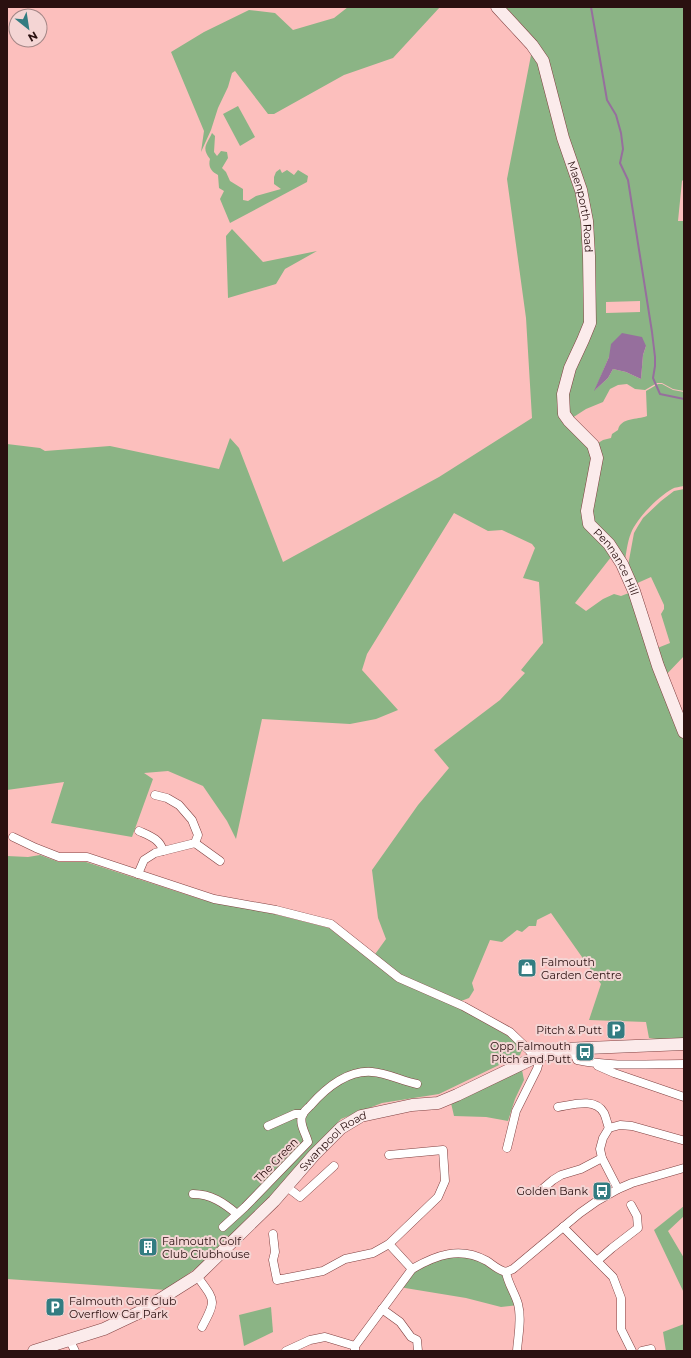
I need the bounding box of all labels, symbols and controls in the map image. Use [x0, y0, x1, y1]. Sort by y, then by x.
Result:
north arrow [8, 8, 48, 48]
text: N [26, 28, 40, 45]
street label: Maenporth Road [564, 159, 596, 253]
street label: Pennance Hill [590, 525, 642, 597]
place label: Falmouth Garden Centre [541, 955, 622, 982]
shop icon: Falmouth Garden Centre [516, 957, 538, 979]
parking icon: Pitch & Putt [605, 1019, 627, 1041]
place label: Pitch & Putt [536, 1023, 603, 1037]
place label: Opp Falmouth Pitch and Putt [490, 1039, 572, 1066]
bus stop icon: Opp Falmouth Pitch and Putt [574, 1041, 596, 1063]
street label: Swanpool Road [296, 1108, 368, 1174]
street label: The Green [251, 1135, 301, 1185]
bus stop icon: Golden Bank [591, 1180, 613, 1202]
place label: Golden Bank [516, 1184, 588, 1198]
place label: Falmouth Golf Club Clubhouse [162, 1234, 250, 1261]
building icon: Falmouth Golf Club Clubhouse [137, 1236, 159, 1258]
place label: Falmouth Golf Club Overflow Car Park [69, 1294, 177, 1321]
parking icon: Falmouth Golf Club Overflow Car Park [44, 1296, 66, 1318]

